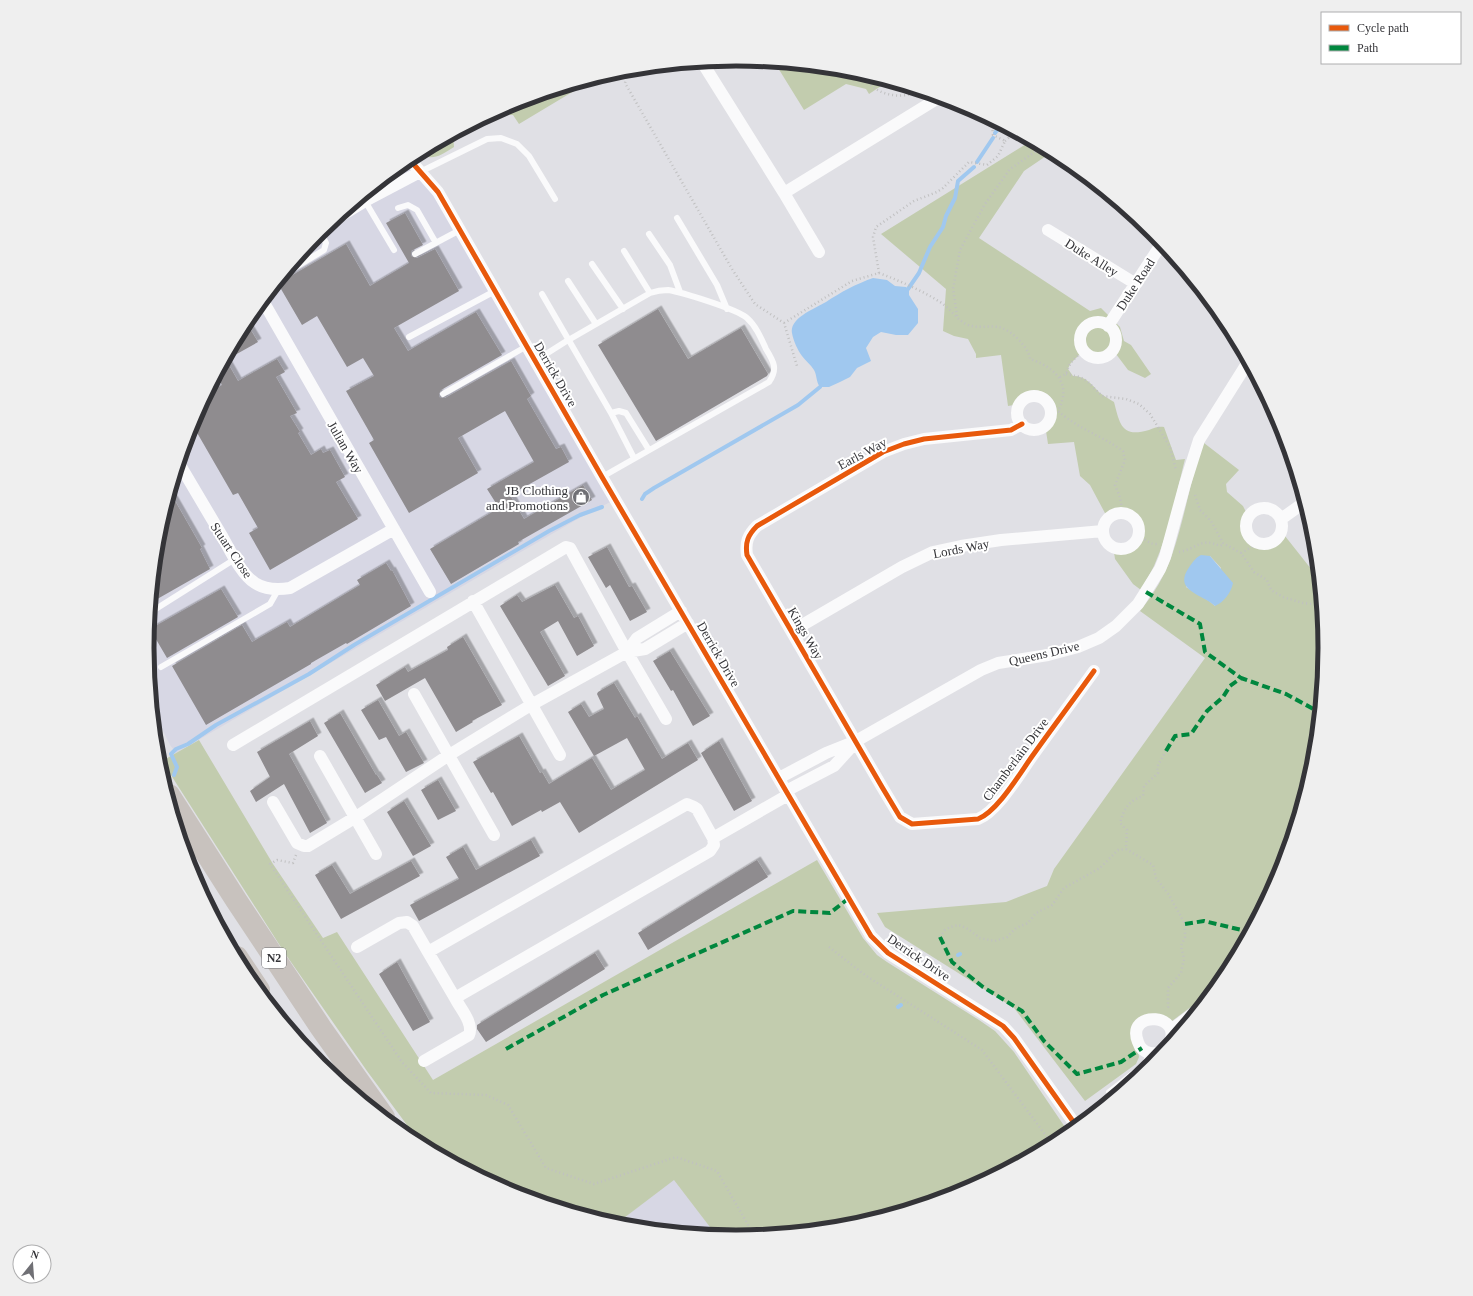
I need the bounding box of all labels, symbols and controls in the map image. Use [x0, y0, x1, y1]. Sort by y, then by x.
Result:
legend [1321, 12, 1461, 64]
text: Cycle path [1357, 21, 1409, 35]
text: Path [1357, 41, 1378, 55]
street label: Duke Alley [1062, 235, 1121, 280]
street label: Duke Road [1113, 255, 1158, 313]
street label: Derrick Drive [531, 339, 580, 410]
street label: Julian Way [325, 419, 367, 476]
street label: Earls Way [835, 434, 890, 473]
place label: JB Clothing and Promotions [486, 483, 568, 513]
shop icon: JB Clothing and Promotions [571, 487, 591, 507]
street label: Stuart Close [207, 520, 256, 581]
street label: Lords Way [932, 536, 991, 561]
street label: Kings Way [785, 605, 827, 662]
street label: Derrick Drive [694, 619, 743, 690]
street label: Queens Drive [1007, 638, 1081, 669]
street label: Chamberlain Drive [979, 715, 1052, 804]
street label: Derrick Drive [884, 931, 953, 984]
road number: N2 [262, 948, 286, 968]
north arrow [12, 1244, 52, 1284]
text: N [29, 1248, 41, 1261]

